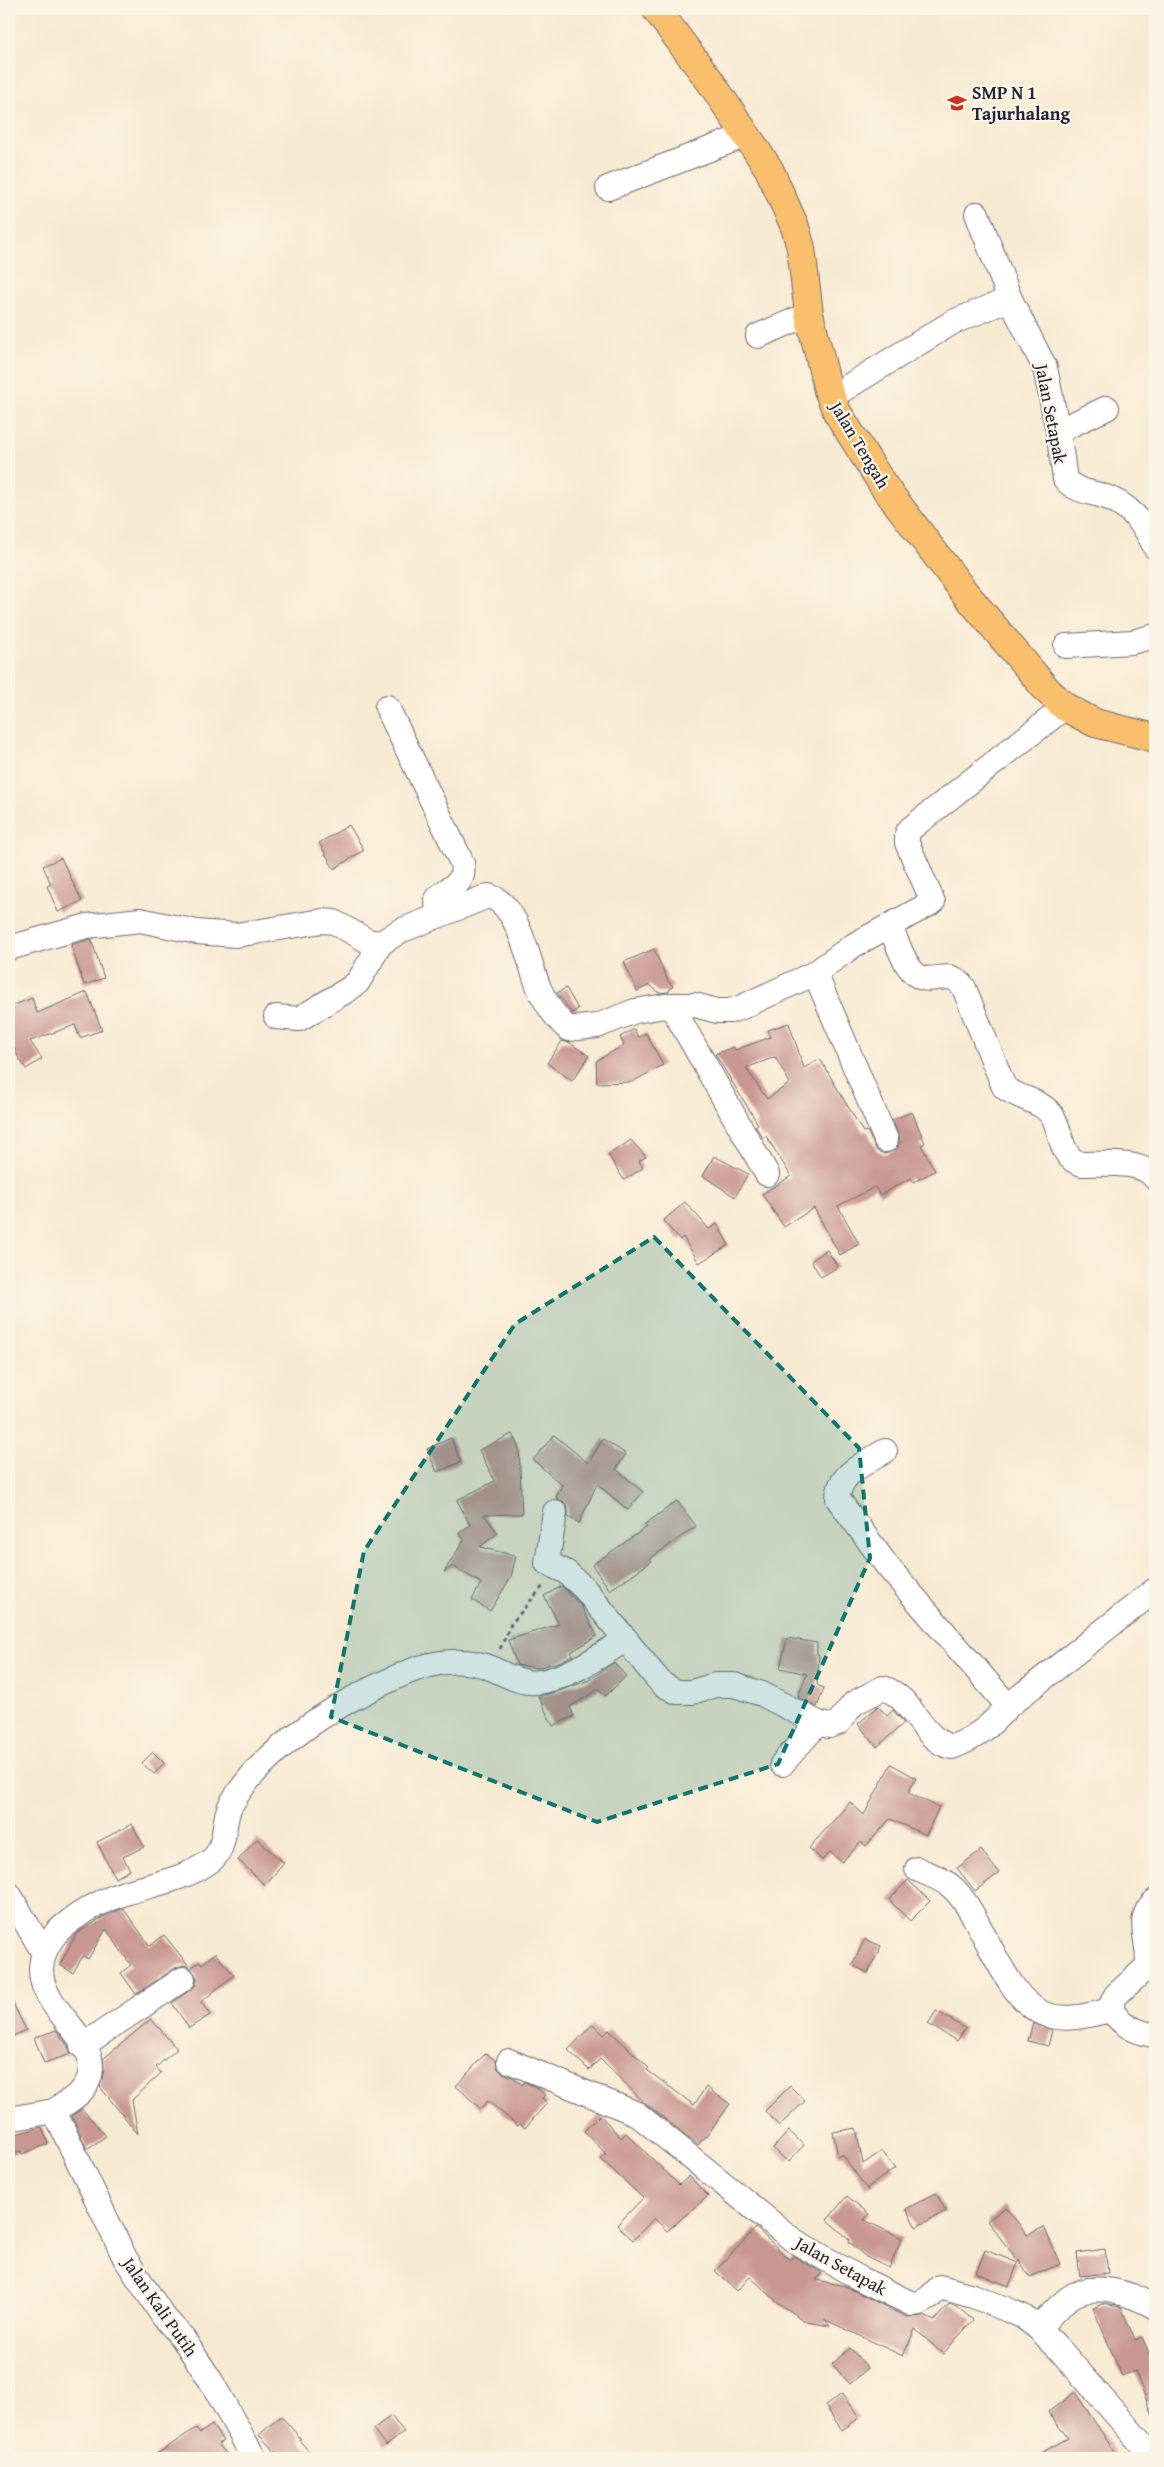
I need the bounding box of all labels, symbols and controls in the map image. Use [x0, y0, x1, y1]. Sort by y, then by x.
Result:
place label: SMP N 1 Tajurhalang [972, 79, 1070, 127]
school or university icon: SMP N 1 Tajurhalang [946, 92, 968, 114]
street label: Jalan Setapak [1028, 360, 1075, 467]
street label: Jalan Tengah [823, 394, 897, 493]
street label: Jalan Setapak [789, 2228, 893, 2302]
street label: Jalan Kali Putih [115, 2250, 205, 2362]

